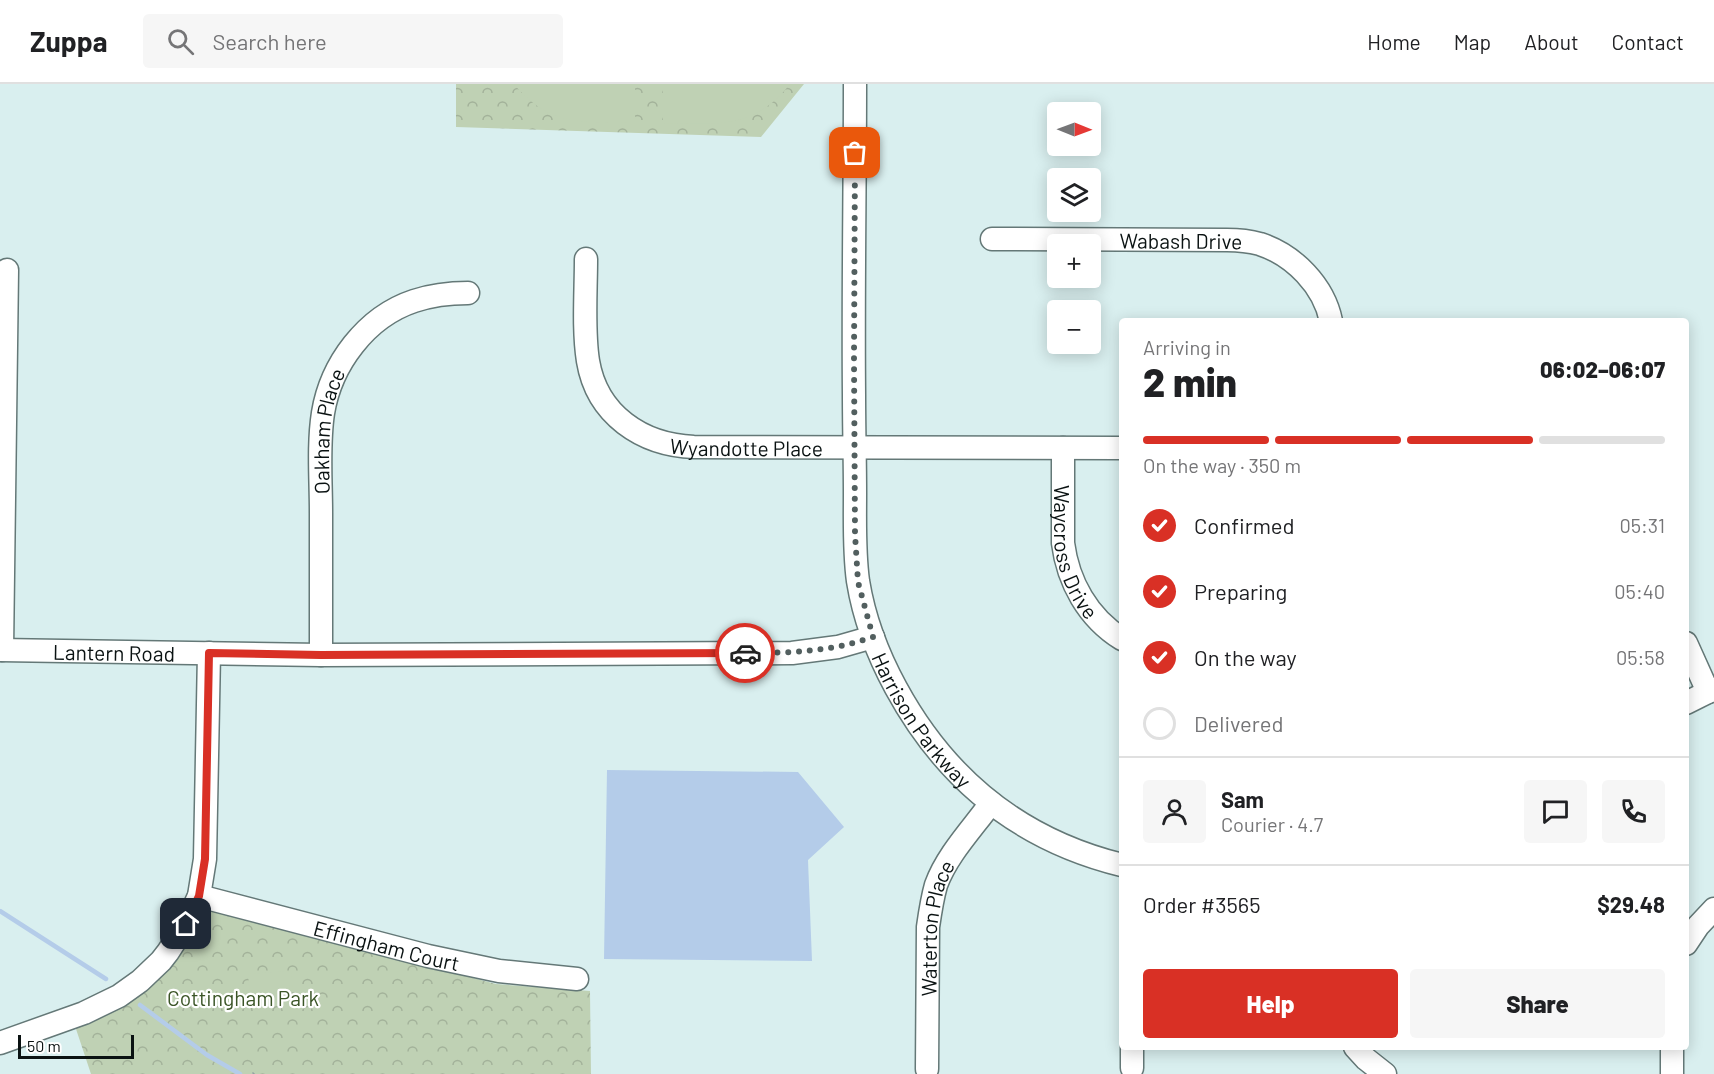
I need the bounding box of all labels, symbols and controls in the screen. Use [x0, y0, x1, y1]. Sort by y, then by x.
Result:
search box [143, 14, 563, 68]
text: Zuppa [30, 24, 107, 58]
icon: search [164, 25, 197, 58]
text: Search here [212, 28, 327, 54]
text: Home [1367, 29, 1421, 54]
text: Map [1454, 29, 1491, 54]
text: About [1524, 29, 1579, 54]
text: Contact [1612, 29, 1684, 54]
north arrow [1047, 102, 1101, 156]
map controls [1047, 102, 1101, 354]
pin [829, 127, 880, 178]
icon: bag [838, 136, 871, 169]
button: layers [1047, 168, 1101, 222]
street label: Wabash Drive [1120, 227, 1243, 253]
button: + [1047, 234, 1101, 288]
button: − [1047, 300, 1101, 354]
text: Arriving in [1143, 335, 1231, 359]
text: 06:02–06:07 [1540, 356, 1665, 382]
text: 2 min [1143, 358, 1237, 405]
street label: Oakham Place [308, 363, 349, 494]
street label: Wyandotte Place [668, 432, 823, 460]
text: On the way · 350 m [1143, 453, 1301, 477]
street label: Waycross Drive [1050, 485, 1104, 623]
icon: check [1143, 509, 1176, 542]
text: Confirmed [1194, 512, 1294, 538]
text: 05:31 [1619, 513, 1665, 537]
icon: check [1143, 575, 1176, 608]
text: Preparing [1194, 578, 1287, 604]
text: 05:40 [1614, 579, 1665, 603]
courier [715, 623, 775, 683]
icon: car [729, 637, 762, 670]
street label: Lantern Road [53, 638, 175, 665]
icon: check [1143, 641, 1176, 674]
text: On the way [1194, 644, 1297, 670]
text: 05:58 [1616, 645, 1665, 669]
street label: Harrison Parkway [868, 648, 977, 793]
text: Delivered [1194, 710, 1283, 736]
button: person [1143, 780, 1206, 843]
button: chat [1524, 780, 1587, 843]
button: phone [1602, 780, 1665, 843]
text: Sam [1221, 786, 1264, 812]
text: Courier · 4.7 [1221, 812, 1323, 836]
street label: Waterton Place [915, 855, 959, 997]
text: Order #3565 [1143, 891, 1261, 917]
text: $29.48 [1597, 891, 1665, 917]
pin [160, 898, 211, 949]
icon: home [169, 907, 202, 940]
street label: Effingham Court [311, 914, 462, 975]
button: Help [1143, 969, 1398, 1038]
button: Share [1410, 969, 1665, 1038]
park label: Cottingham Park [167, 985, 319, 1010]
scale bar [18, 1032, 134, 1060]
text: 50 m [27, 1036, 61, 1055]

